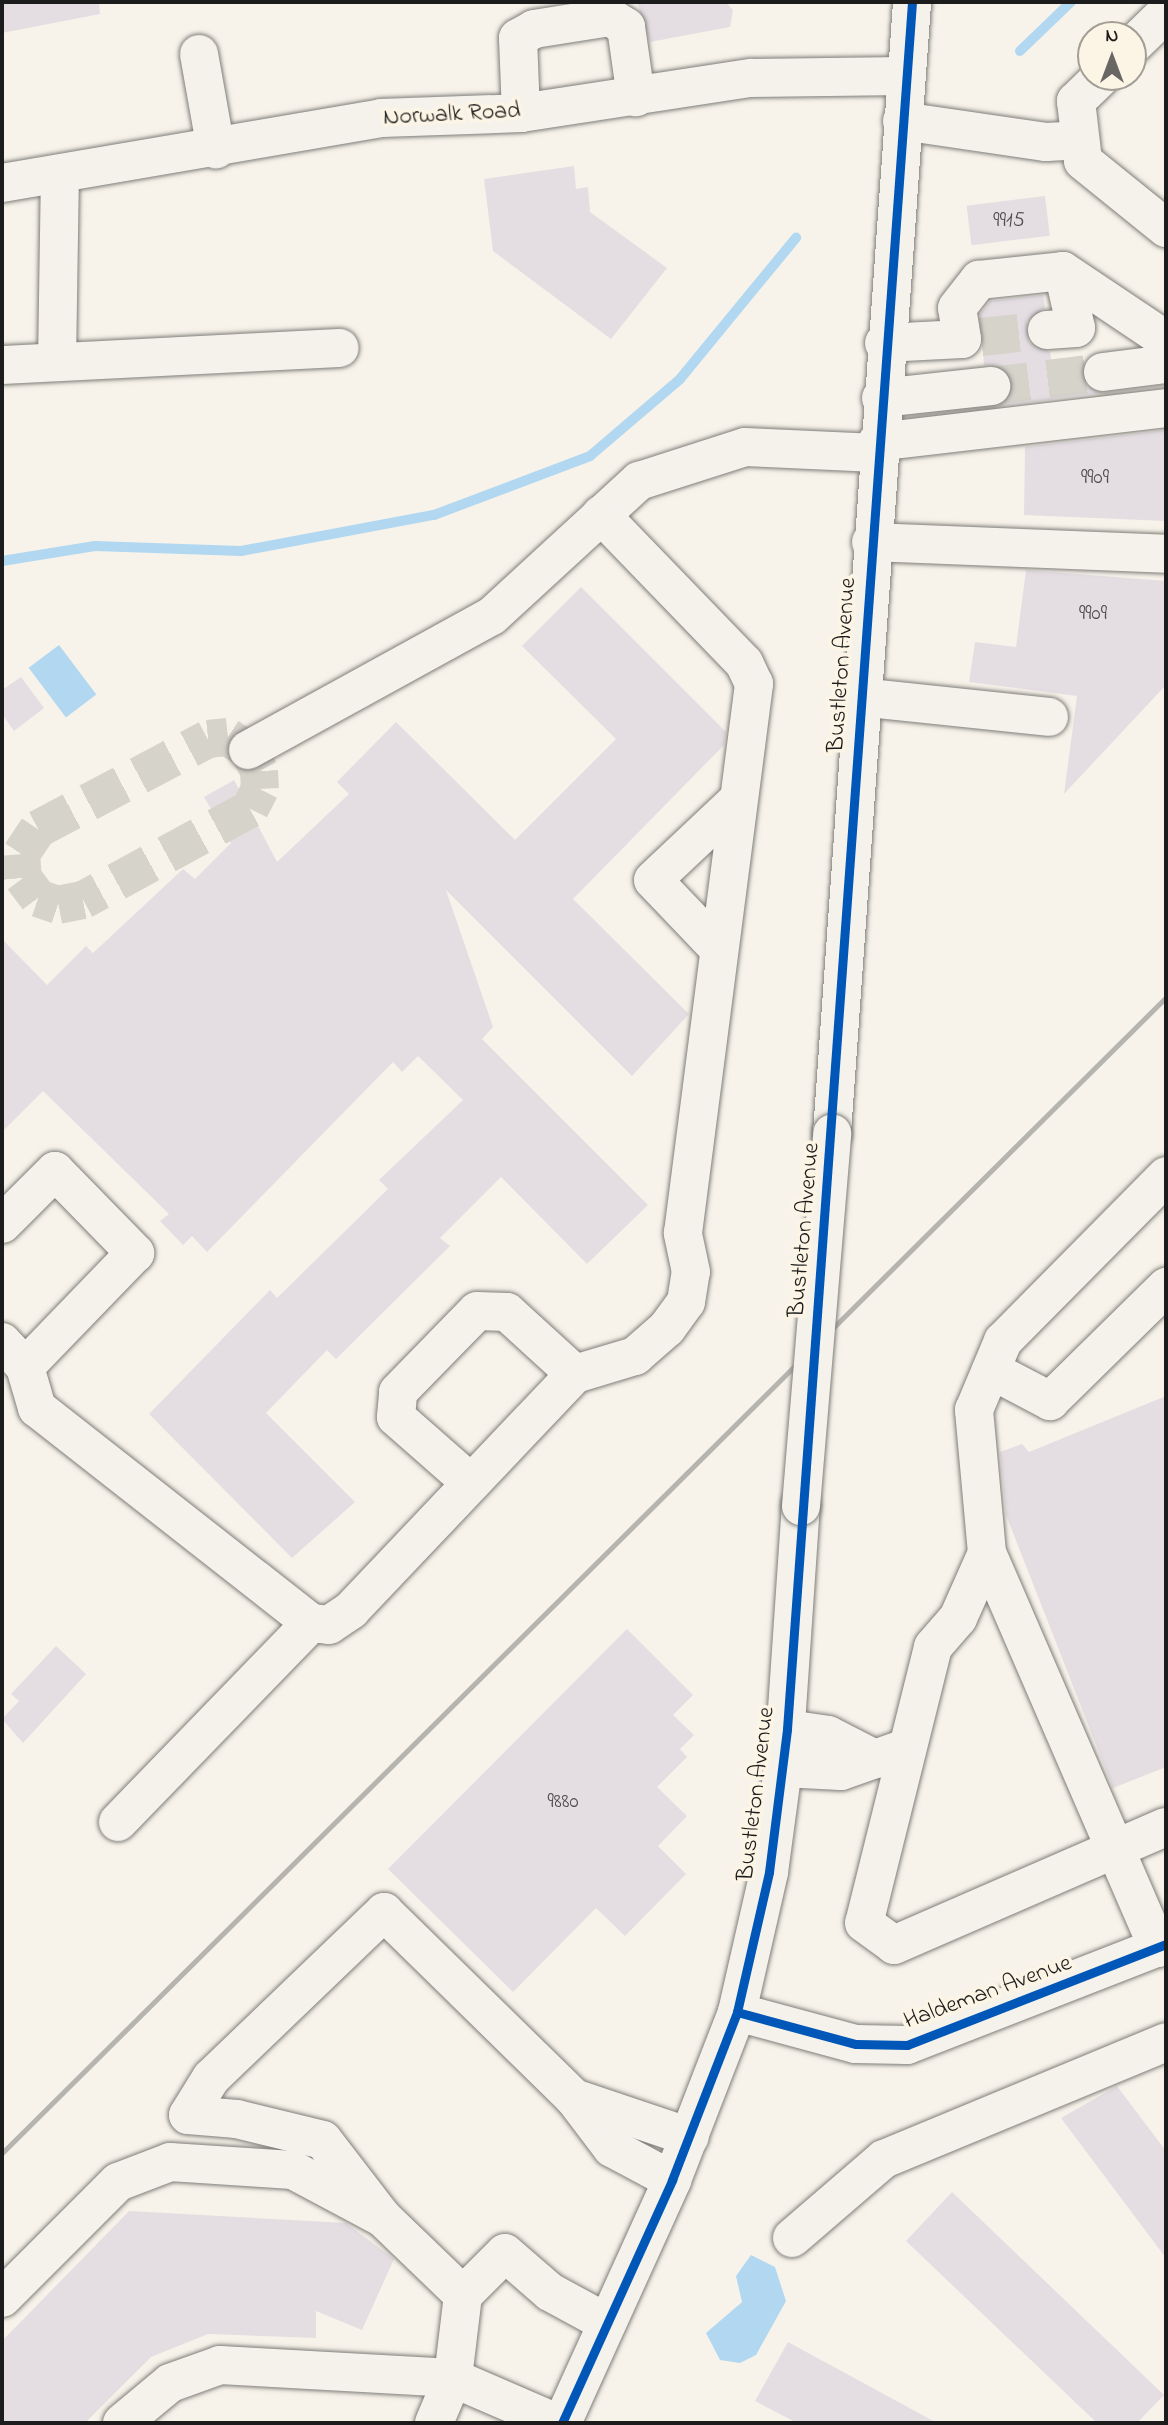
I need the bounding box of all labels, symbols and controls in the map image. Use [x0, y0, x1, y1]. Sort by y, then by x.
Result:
north arrow [1077, 21, 1147, 91]
text: N [1106, 23, 1118, 50]
street label: Norwalk Road [383, 97, 521, 133]
house number: 9915 [993, 208, 1025, 234]
house number: 9909 [1081, 465, 1109, 491]
street label: Bustleton Avenue [823, 577, 863, 753]
house number: 9909 [1079, 601, 1107, 627]
street label: Bustleton Avenue [783, 1142, 827, 1318]
street label: Bustleton Avenue [732, 1705, 782, 1883]
house number: 9880 [547, 1789, 579, 1815]
street label: Haldeman Avenue [900, 1949, 1076, 2037]

